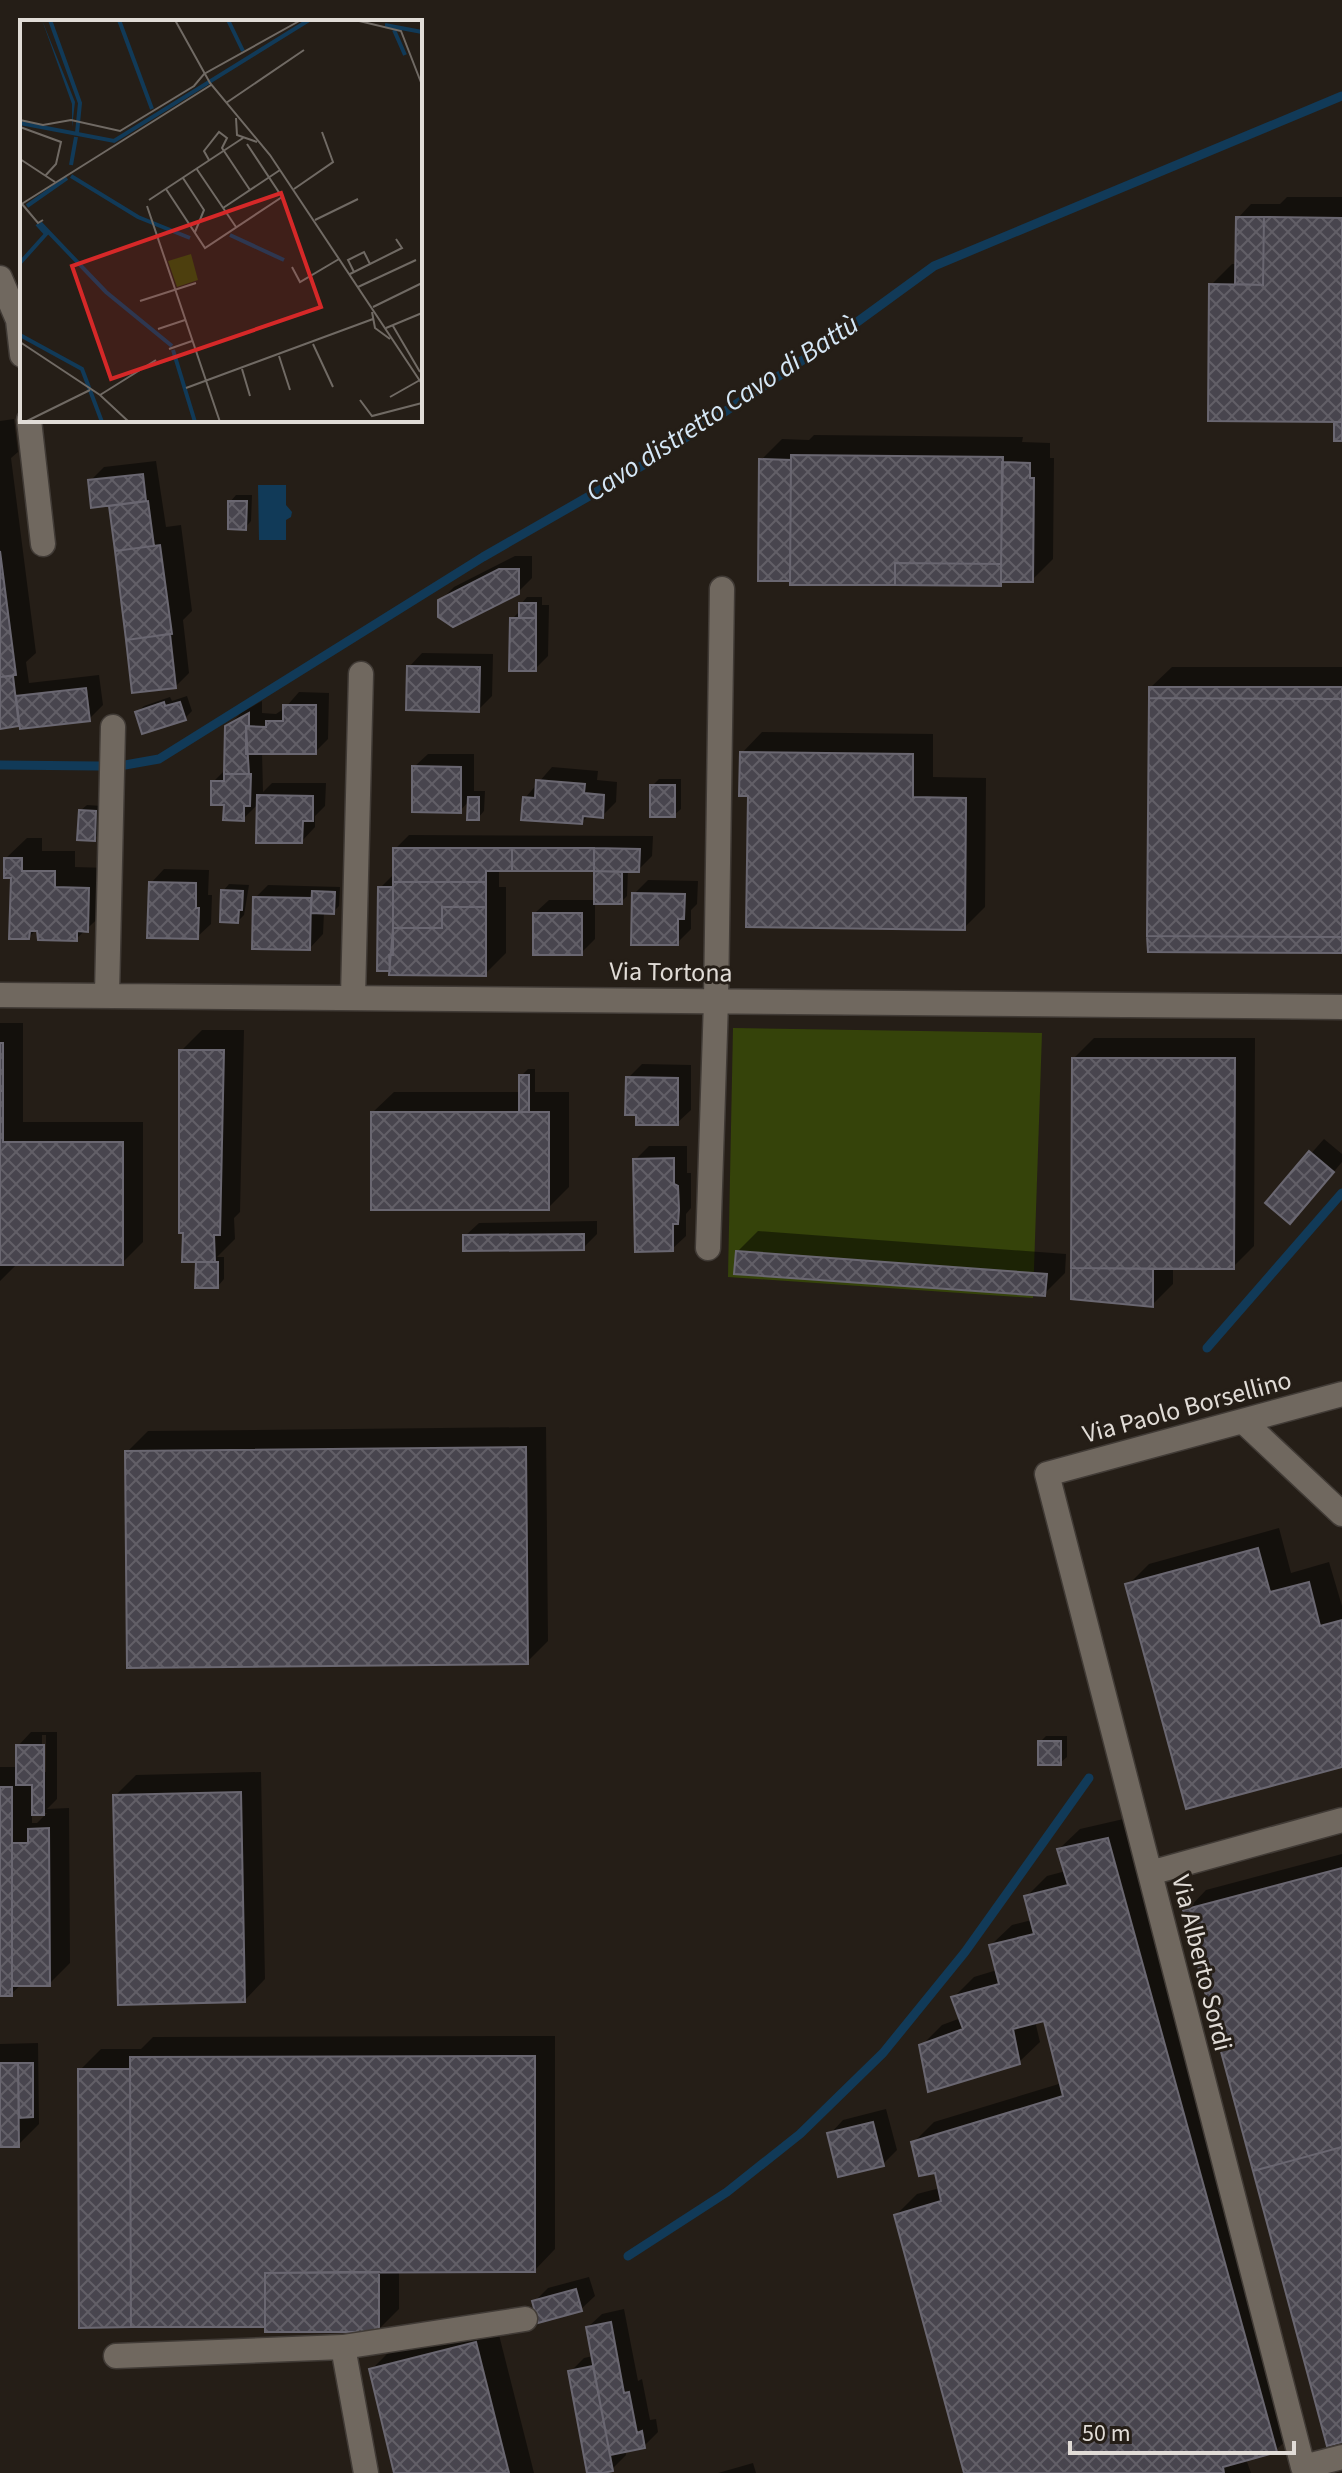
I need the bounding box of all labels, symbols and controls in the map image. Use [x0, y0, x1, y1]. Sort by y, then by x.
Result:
inset map [20, 20, 422, 422]
water label: Cavo distretto Cavo di Battù [578, 305, 866, 511]
street label: Via Tortona [609, 952, 733, 992]
street label: Via Paolo Borsellino [1078, 1361, 1296, 1453]
street label: Via Alberto Sordi [1162, 1871, 1242, 2055]
scale bar [1070, 2405, 1294, 2455]
text: 50 m [1082, 2416, 1131, 2451]

